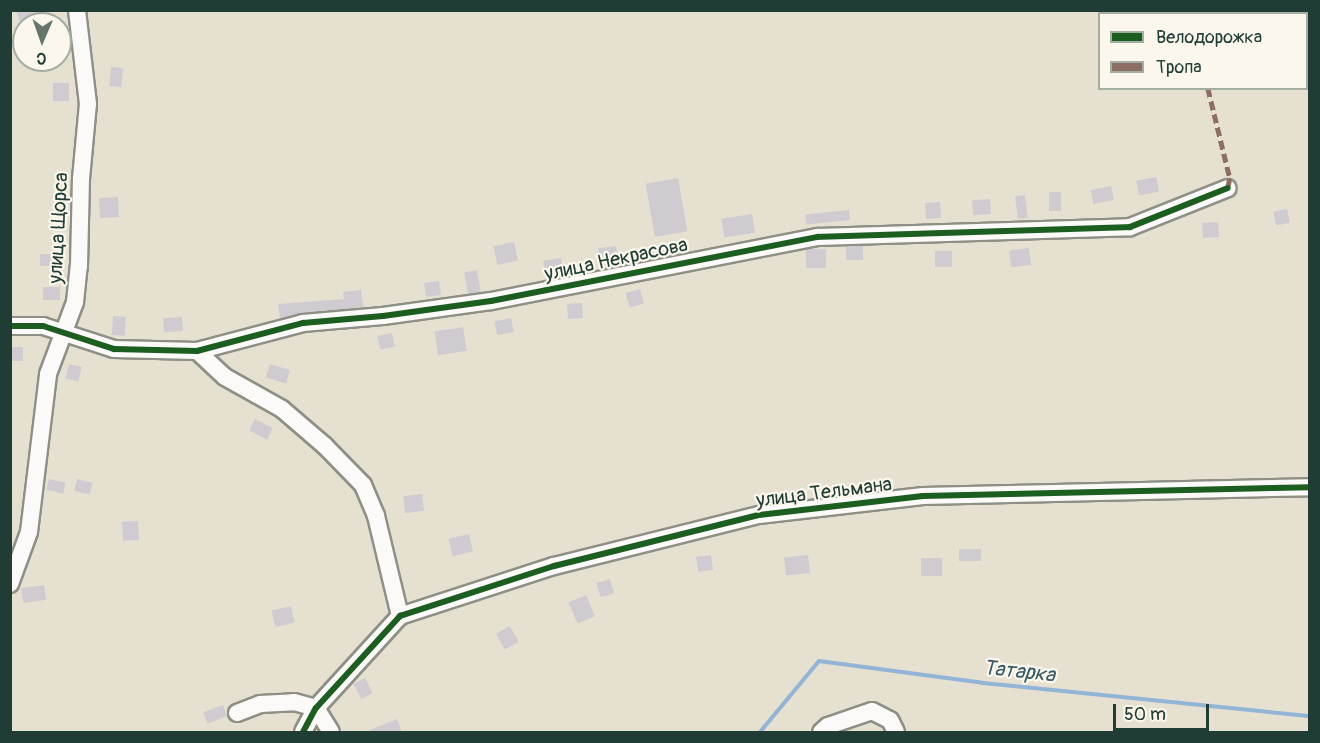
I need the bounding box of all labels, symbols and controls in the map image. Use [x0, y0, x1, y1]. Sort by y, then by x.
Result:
north arrow [12, 12, 72, 72]
legend [1098, 12, 1308, 90]
text: Велодорожка [1156, 26, 1262, 49]
text: С [36, 48, 47, 68]
text: Тропа [1156, 56, 1202, 79]
street label: улица Щорса [43, 172, 73, 284]
street label: улица Некрасова [542, 232, 690, 286]
street label: улица Тельмана [755, 472, 893, 512]
water label: Татарка [982, 656, 1056, 688]
scale bar [1116, 692, 1212, 730]
text: 50 m [1124, 703, 1166, 726]

